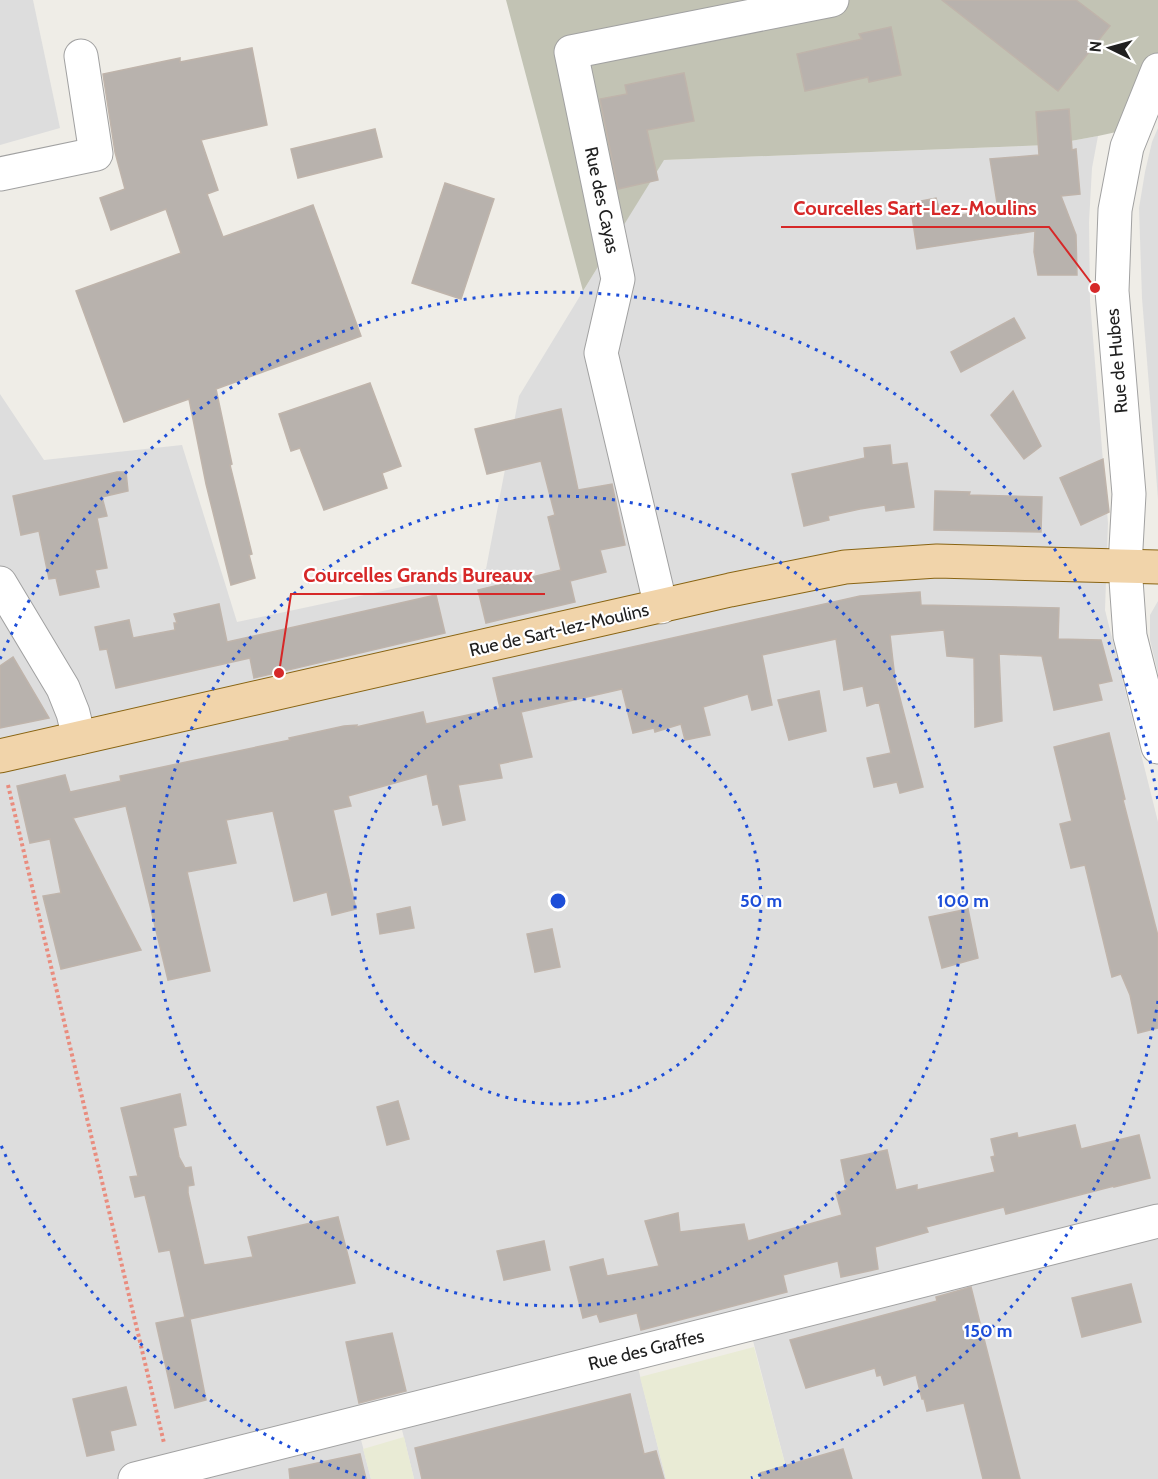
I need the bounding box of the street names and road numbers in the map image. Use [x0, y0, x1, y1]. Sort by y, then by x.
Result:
street label: Rue des Cayas [580, 145, 624, 255]
street label: Rue de Hubes [1101, 308, 1133, 414]
street label: Rue de Sart-lez-Moulins [467, 599, 651, 661]
street label: Rue des Graffes [586, 1325, 706, 1375]

